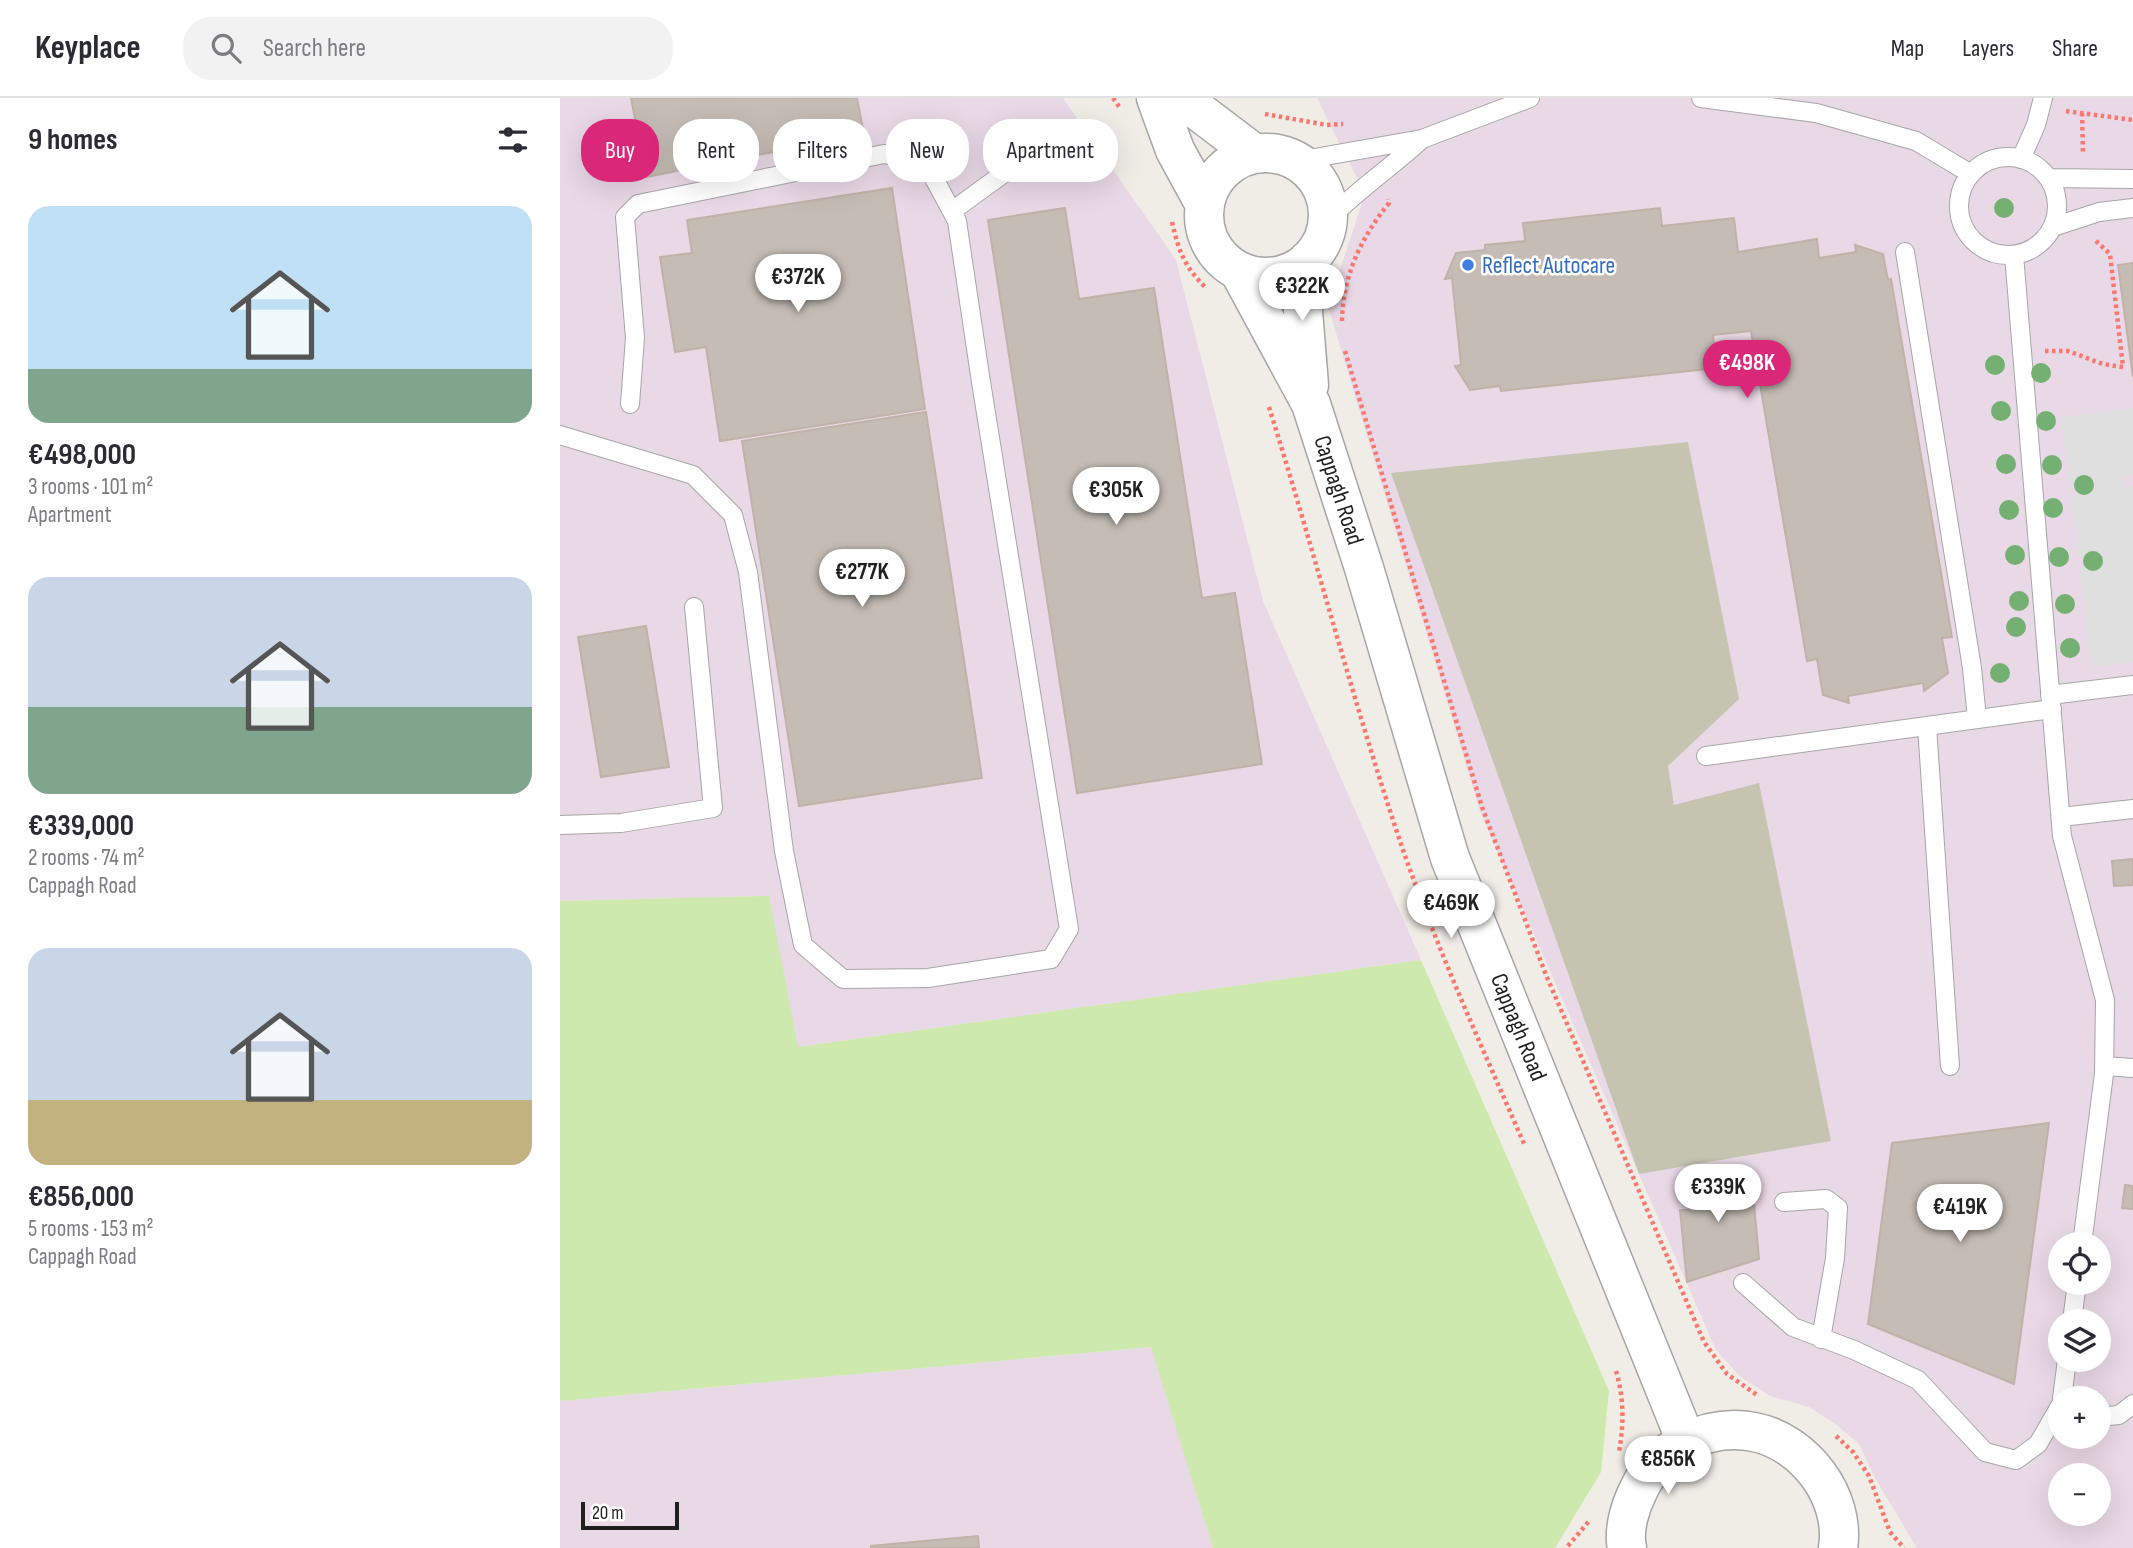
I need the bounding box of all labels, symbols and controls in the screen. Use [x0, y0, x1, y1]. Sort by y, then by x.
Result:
search box [183, 17, 673, 80]
text: Keyplace [35, 28, 141, 68]
icon: search [207, 29, 245, 67]
text: Search here [263, 33, 366, 64]
text: Map [1891, 34, 1924, 63]
text: Layers [1962, 34, 2014, 63]
text: Share [2052, 34, 2098, 63]
chip: Buy [581, 119, 659, 182]
chip: Rent [673, 119, 759, 182]
chip: Filters [773, 119, 872, 182]
chip: New [886, 119, 969, 182]
chip: Apartment [983, 119, 1118, 182]
icon: filters [494, 121, 532, 159]
text: 9 homes [28, 122, 118, 158]
place label: Reflect Autocare [1482, 251, 1615, 280]
icon: home [217, 252, 343, 378]
pin: €372K [749, 254, 847, 314]
marker: Reflect Autocare [1460, 257, 1476, 273]
text: €372K [771, 263, 825, 291]
pin: €322K [1253, 264, 1351, 323]
text: €322K [1275, 272, 1329, 300]
pin: €498K [1698, 341, 1796, 400]
text: €498K [1719, 349, 1775, 377]
street label: Cappagh Road [1307, 432, 1370, 548]
text: €498,000 [28, 437, 136, 473]
pin: €305K [1067, 468, 1165, 527]
text: 3 rooms · 101 m² [28, 473, 153, 501]
text: €305K [1089, 476, 1143, 504]
text: Apartment [28, 501, 112, 529]
pin: €277K [813, 550, 911, 609]
text: €277K [835, 558, 889, 586]
icon: home [217, 623, 343, 749]
text: €339,000 [28, 808, 134, 844]
text: 2 rooms · 74 m² [28, 844, 145, 872]
text: Cappagh Road [28, 872, 137, 900]
pin: €469K [1402, 880, 1500, 940]
text: €469K [1423, 889, 1479, 917]
street label: Cappagh Road [1484, 969, 1553, 1085]
icon: home [217, 994, 343, 1120]
pin: €339K [1669, 1164, 1767, 1224]
text: €339K [1690, 1173, 1746, 1201]
text: €856,000 [28, 1179, 134, 1215]
pin: €419K [1911, 1184, 2009, 1244]
text: €419K [1933, 1193, 1987, 1221]
text: 5 rooms · 153 m² [28, 1215, 154, 1243]
map controls [2048, 1232, 2111, 1526]
button: locate [2048, 1232, 2111, 1295]
text: Cappagh Road [28, 1243, 137, 1271]
button: layers [2048, 1309, 2111, 1372]
button: + [2048, 1386, 2111, 1449]
pin: €856K [1619, 1436, 1717, 1496]
text: €856K [1641, 1445, 1695, 1473]
button: − [2048, 1463, 2111, 1526]
scale bar [581, 1499, 679, 1531]
text: 20 m [592, 1502, 624, 1525]

